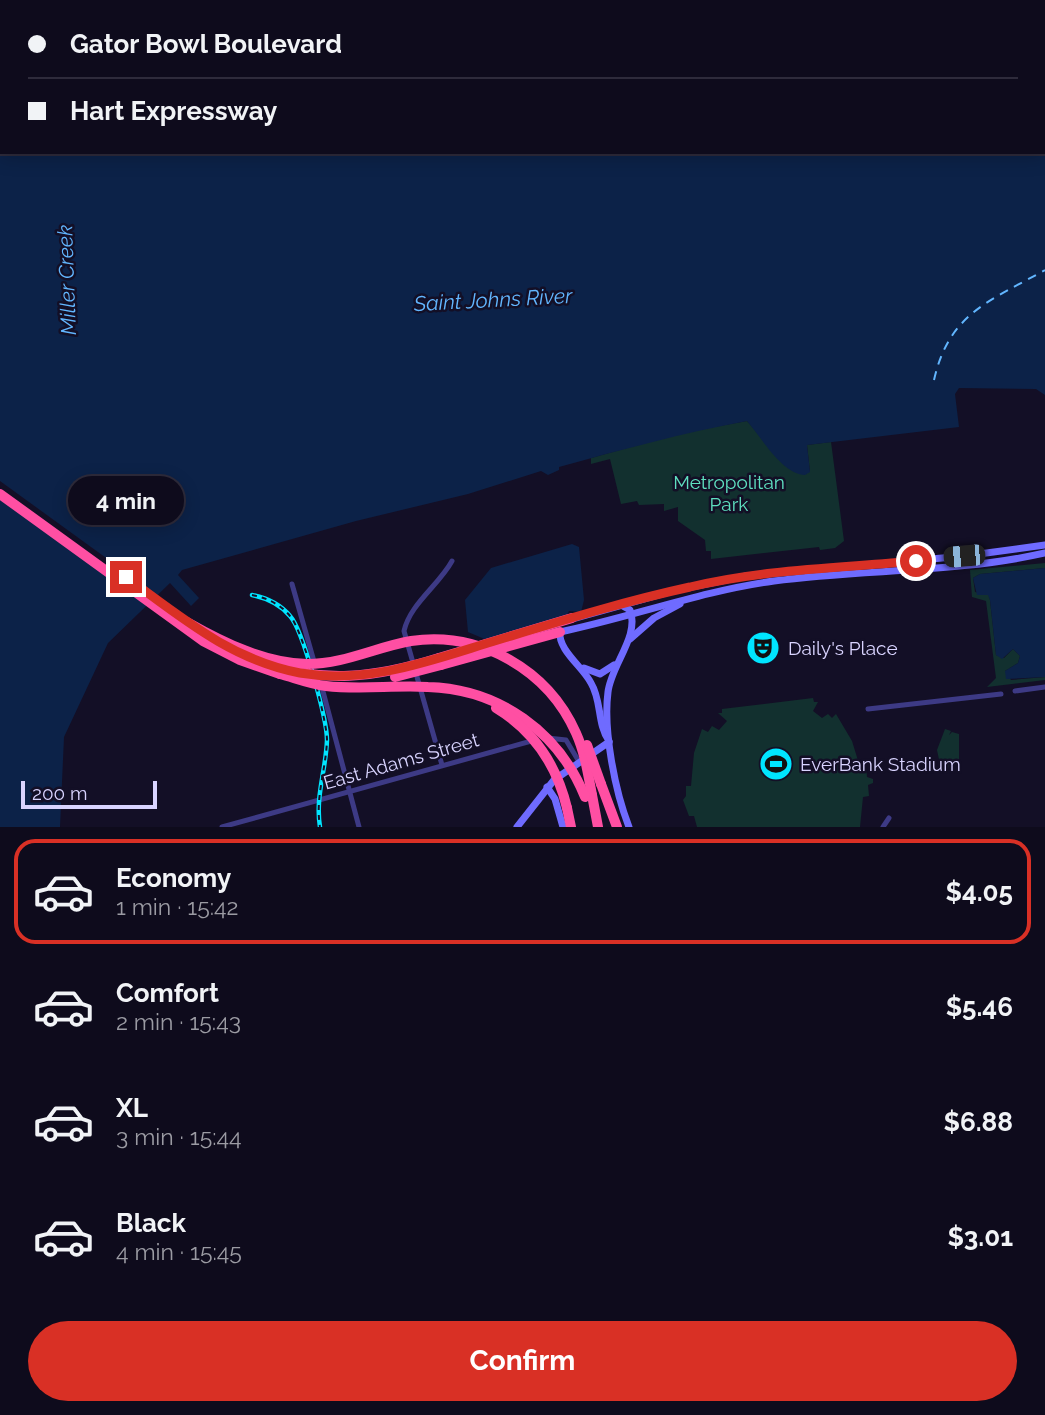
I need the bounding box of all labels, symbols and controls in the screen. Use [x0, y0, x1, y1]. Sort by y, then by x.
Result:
text: Gator Bowl Boulevard [70, 29, 342, 59]
text: Hart Expressway [70, 96, 277, 126]
water label: Miller Creek [52, 224, 81, 336]
water label: Saint Johns River [412, 283, 574, 316]
park label: Metropolitan Park [673, 471, 785, 515]
callout: 4 min [68, 476, 184, 524]
text: 4 min [96, 487, 156, 514]
car [943, 544, 986, 568]
route start [900, 545, 932, 577]
route end [110, 561, 142, 593]
theatre icon: Daily's Place [744, 629, 782, 667]
place label: Daily's Place [788, 637, 898, 659]
street label: East Adams Street [321, 728, 482, 794]
sports icon: EverBank Stadium [757, 745, 795, 783]
place label: EverBank Stadium [800, 753, 961, 775]
scale bar [21, 778, 158, 810]
text: 200 m [32, 782, 87, 804]
icon: car [32, 860, 95, 923]
text: Economy [116, 863, 231, 893]
text: $4.05 [945, 877, 1013, 907]
text: 1 min · 15:42 [116, 893, 239, 920]
icon: car [32, 975, 95, 1038]
text: Comfort [116, 978, 219, 1008]
text: $5.46 [946, 992, 1013, 1022]
text: 2 min · 15:43 [116, 1008, 241, 1035]
icon: car [32, 1090, 95, 1153]
text: XL [116, 1093, 148, 1123]
text: $6.88 [943, 1107, 1013, 1137]
text: 3 min · 15:44 [116, 1123, 242, 1150]
icon: car [32, 1205, 95, 1268]
text: Black [116, 1208, 186, 1238]
text: $3.01 [947, 1222, 1013, 1252]
text: 4 min · 15:45 [116, 1238, 242, 1265]
button: Confirm [28, 1321, 1017, 1401]

